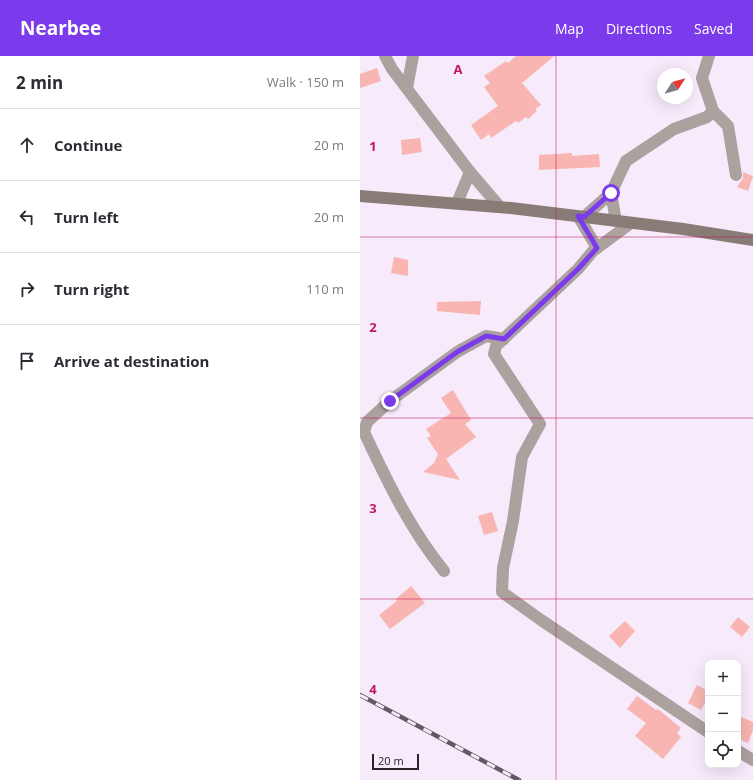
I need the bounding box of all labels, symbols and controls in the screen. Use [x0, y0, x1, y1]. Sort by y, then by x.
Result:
text: Nearbee [20, 15, 101, 41]
text: Map [555, 19, 584, 38]
text: Directions [606, 19, 672, 38]
text: Saved [694, 19, 733, 38]
text: A [454, 60, 463, 78]
north arrow [657, 68, 693, 104]
text: 2 min [16, 71, 63, 94]
text: Walk · 150 m [267, 73, 344, 91]
icon: ahead [16, 134, 38, 156]
text: Continue [54, 135, 122, 155]
text: 20 m [314, 136, 344, 154]
text: 1 [369, 137, 377, 155]
route start [602, 184, 620, 202]
icon: left [16, 206, 38, 228]
text: Turn left [54, 207, 119, 227]
text: 20 m [314, 208, 344, 226]
icon: right [16, 278, 38, 300]
text: Turn right [54, 279, 129, 299]
text: 110 m [306, 280, 344, 298]
text: 2 [369, 318, 377, 336]
icon: arrive [16, 350, 38, 372]
text: Arrive at destination [54, 351, 209, 371]
route end [381, 392, 399, 410]
text: 3 [369, 499, 377, 517]
map controls [705, 660, 741, 768]
button: + [705, 660, 741, 696]
text: 4 [369, 680, 377, 698]
button: − [705, 696, 741, 732]
button: locate [705, 732, 741, 768]
scale bar [372, 752, 419, 771]
text: 20 m [378, 753, 404, 768]

